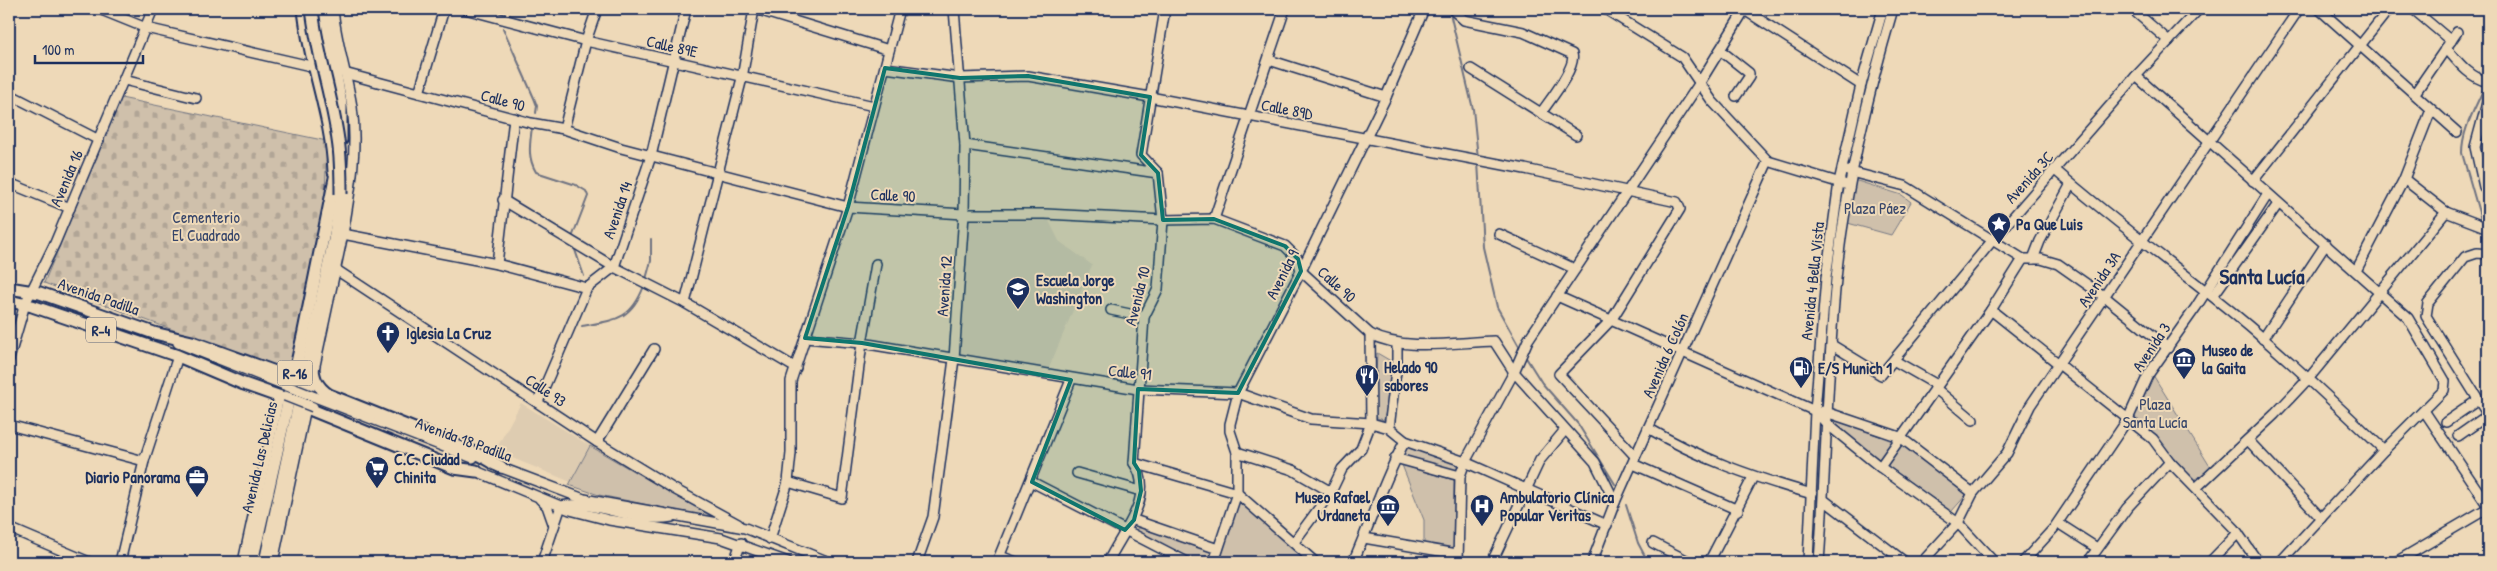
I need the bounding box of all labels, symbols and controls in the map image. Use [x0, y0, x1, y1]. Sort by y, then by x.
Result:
street label: Calle 89E [644, 29, 700, 63]
scale bar [35, 32, 142, 64]
text: 100 m [42, 39, 75, 60]
street label: Calle 90 [478, 84, 528, 116]
street label: Calle 89D [1259, 93, 1315, 125]
street label: Avenida 16 [44, 146, 88, 210]
street label: Avenida 3C [2000, 146, 2059, 208]
street label: Avenida 14 [597, 178, 637, 242]
street label: Calle 90 [870, 183, 916, 207]
park label: Plaza Páez [1844, 197, 1906, 219]
park label: Cementerio El Cuadrado [172, 206, 240, 246]
place icon: Pa Que Luis [1986, 211, 2012, 245]
place label: Pa Que Luis [2016, 213, 2084, 235]
street label: Avenida 4 Bella Vista [1795, 221, 1829, 341]
street label: Avenida 9 [1260, 245, 1304, 303]
street label: Avenida 3A [2072, 247, 2126, 311]
street label: Avenida 12 [931, 254, 957, 317]
street label: Calle 90 [1313, 261, 1361, 307]
district label: Santa Lucía [2220, 262, 2305, 291]
street label: Avenida 10 [1119, 264, 1155, 328]
place label: Escuela Jorge Washington [1036, 269, 1115, 310]
street label: Avenida Padilla [55, 272, 143, 320]
school or university icon: Escuela Jorge Washington [1005, 276, 1031, 310]
street label: Avenida 6 Colón [1636, 309, 1694, 401]
road number: R-4 [86, 318, 116, 342]
street label: Avenida 3 [2127, 318, 2175, 376]
church icon: Iglesia La Cruz [375, 320, 401, 354]
place label: Iglesia La Cruz [406, 322, 491, 345]
place label: Museo de la Gaita [2202, 339, 2254, 379]
museum icon: Museo de la Gaita [2171, 346, 2197, 380]
fuel station icon: E/S Munich 1 [1788, 355, 1814, 389]
place label: Helado 90 sabores [1384, 356, 1438, 396]
place label: E/S Munich 1 [1818, 357, 1892, 379]
street label: Calle 91 [1107, 359, 1153, 385]
road number: R-16 [278, 360, 312, 386]
restaurant icon: Helado 90 sabores [1354, 363, 1380, 397]
street label: Calle 93 [521, 368, 571, 412]
park label: Plaza Santa Lucía [2123, 393, 2187, 433]
street label: Avenida Las Delicias [235, 399, 283, 515]
street label: Avenida 18 Padilla [413, 411, 515, 467]
place label: C.C. Ciudad Chinita [394, 448, 460, 488]
supermarket icon: C.C. Ciudad Chinita [364, 455, 390, 489]
office icon: Diario Panorama [184, 464, 210, 498]
place label: Diario Panorama [85, 466, 181, 488]
place label: Museo Rafael Urdaneta [1295, 486, 1371, 526]
place label: Ambulatorio Clínica Popular Veritas [1500, 486, 1615, 527]
museum icon: Museo Rafael Urdaneta [1375, 493, 1401, 527]
hospital icon: Ambulatorio Clínica Popular Veritas [1469, 493, 1495, 527]

